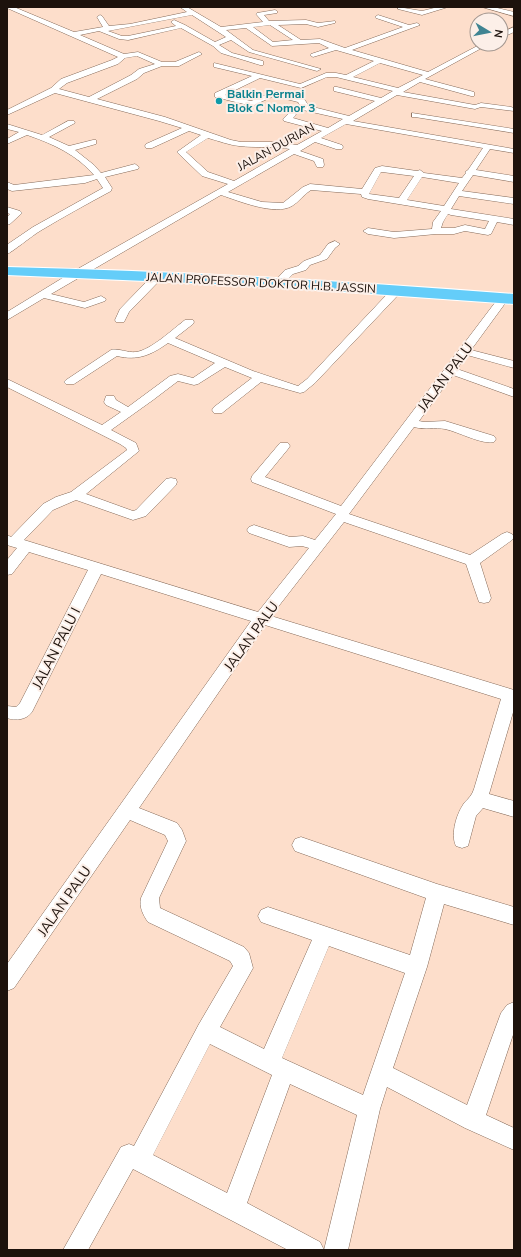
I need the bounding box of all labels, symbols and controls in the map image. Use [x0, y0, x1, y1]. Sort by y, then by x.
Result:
north arrow [469, 12, 509, 52]
text: N [490, 28, 506, 39]
place label: Balkin Permai Blok C Nomor 3 [227, 86, 315, 116]
marker: Balkin Permai Blok C Nomor 3 [214, 96, 224, 106]
street label: JALAN DURIAN [234, 119, 317, 175]
street label: JALAN PROFESSOR DOKTOR H.B. JASSIN [145, 269, 376, 297]
street label: JALAN PALU [413, 339, 478, 416]
street label: JALAN PALU [219, 598, 283, 676]
street label: JALAN PALU I [27, 604, 85, 693]
street label: JALAN PALU [33, 862, 96, 941]

